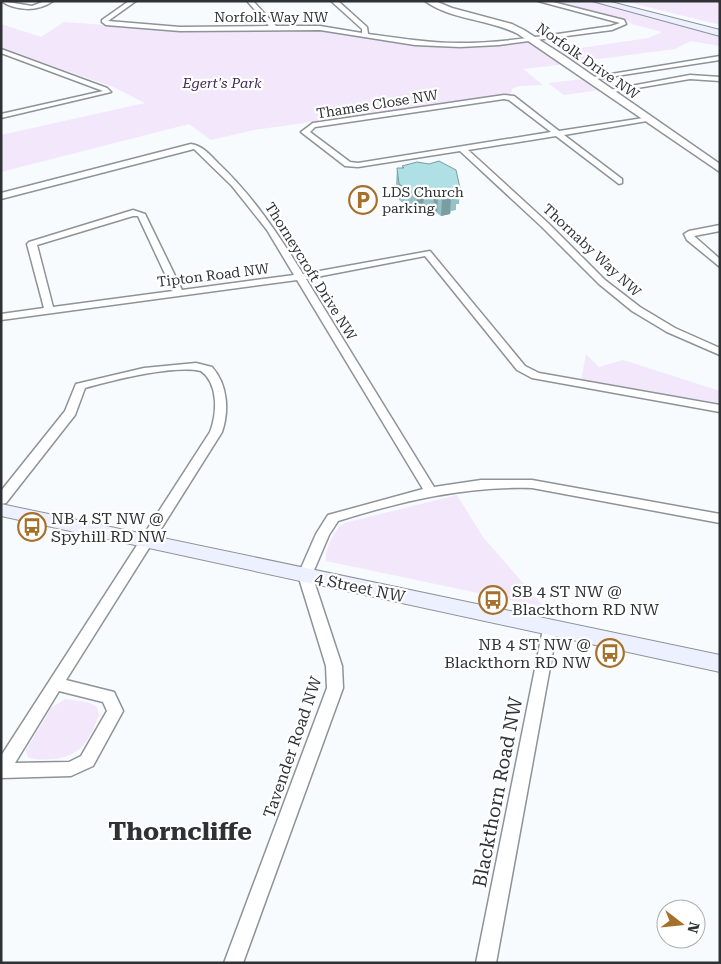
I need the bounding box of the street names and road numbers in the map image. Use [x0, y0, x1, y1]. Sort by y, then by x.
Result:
street label: Norfolk Way NW [214, 9, 329, 25]
street label: Norfolk Drive NW [534, 20, 643, 103]
street label: Thames Close NW [315, 86, 440, 122]
street label: Thorneycroft Drive NW [262, 199, 360, 343]
street label: Thornaby Way NW [540, 200, 645, 300]
street label: Tipton Road NW [156, 260, 271, 290]
street label: 4 Street NW [313, 569, 408, 607]
street label: Tavender Road NW [259, 673, 326, 820]
street label: Blackthorn Road NW [468, 694, 527, 889]

